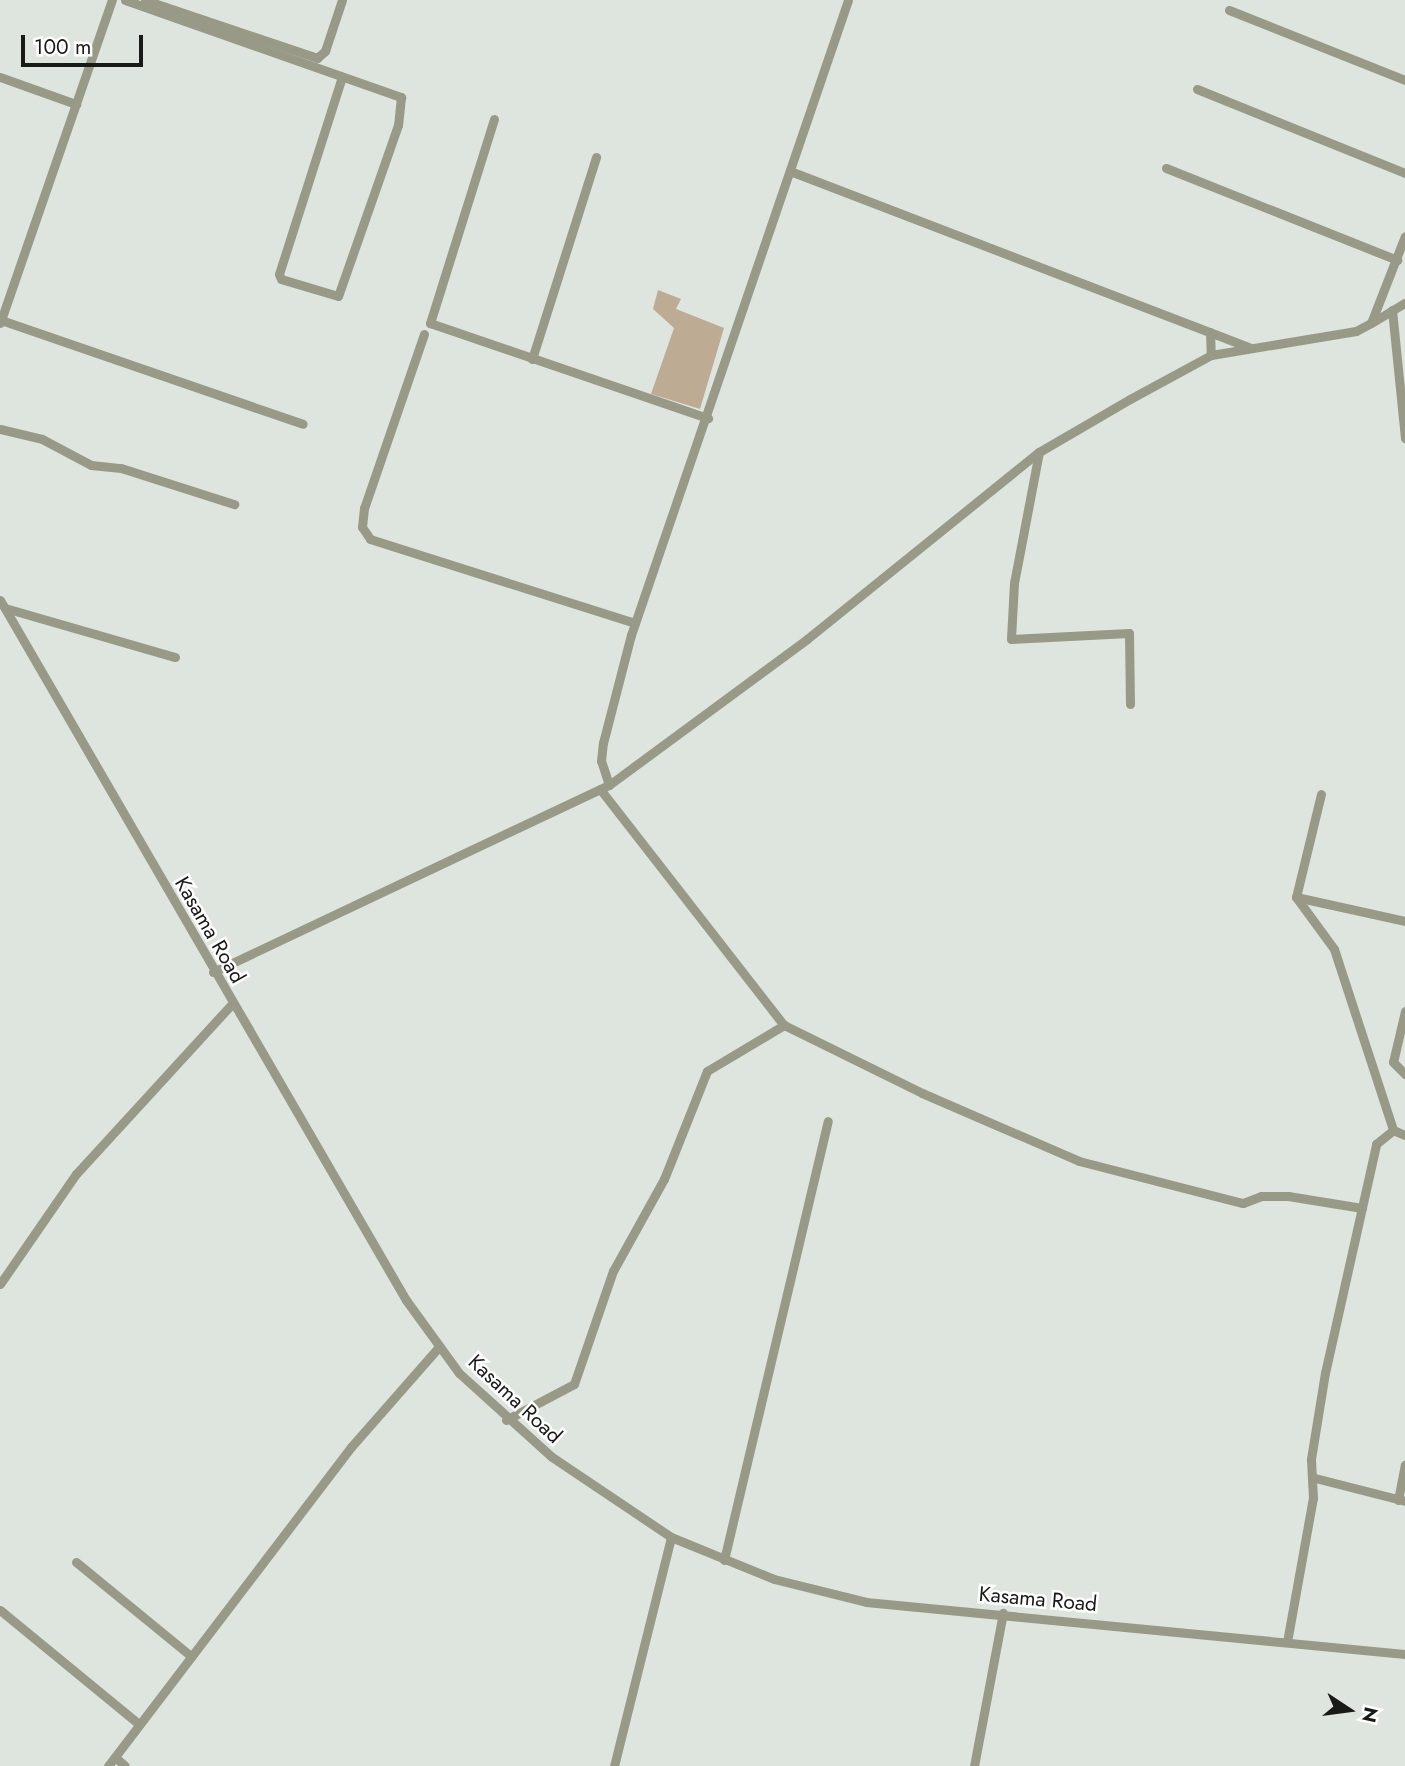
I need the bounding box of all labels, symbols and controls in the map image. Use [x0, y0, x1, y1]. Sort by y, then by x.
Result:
scale bar [24, 21, 147, 65]
text: 100 m [34, 32, 91, 62]
street label: Kasama Road [169, 872, 251, 988]
street label: Kasama Road [463, 1349, 567, 1449]
street label: Kasama Road [978, 1581, 1098, 1617]
north arrow [1314, 1675, 1384, 1745]
text: N [1355, 1704, 1385, 1725]

